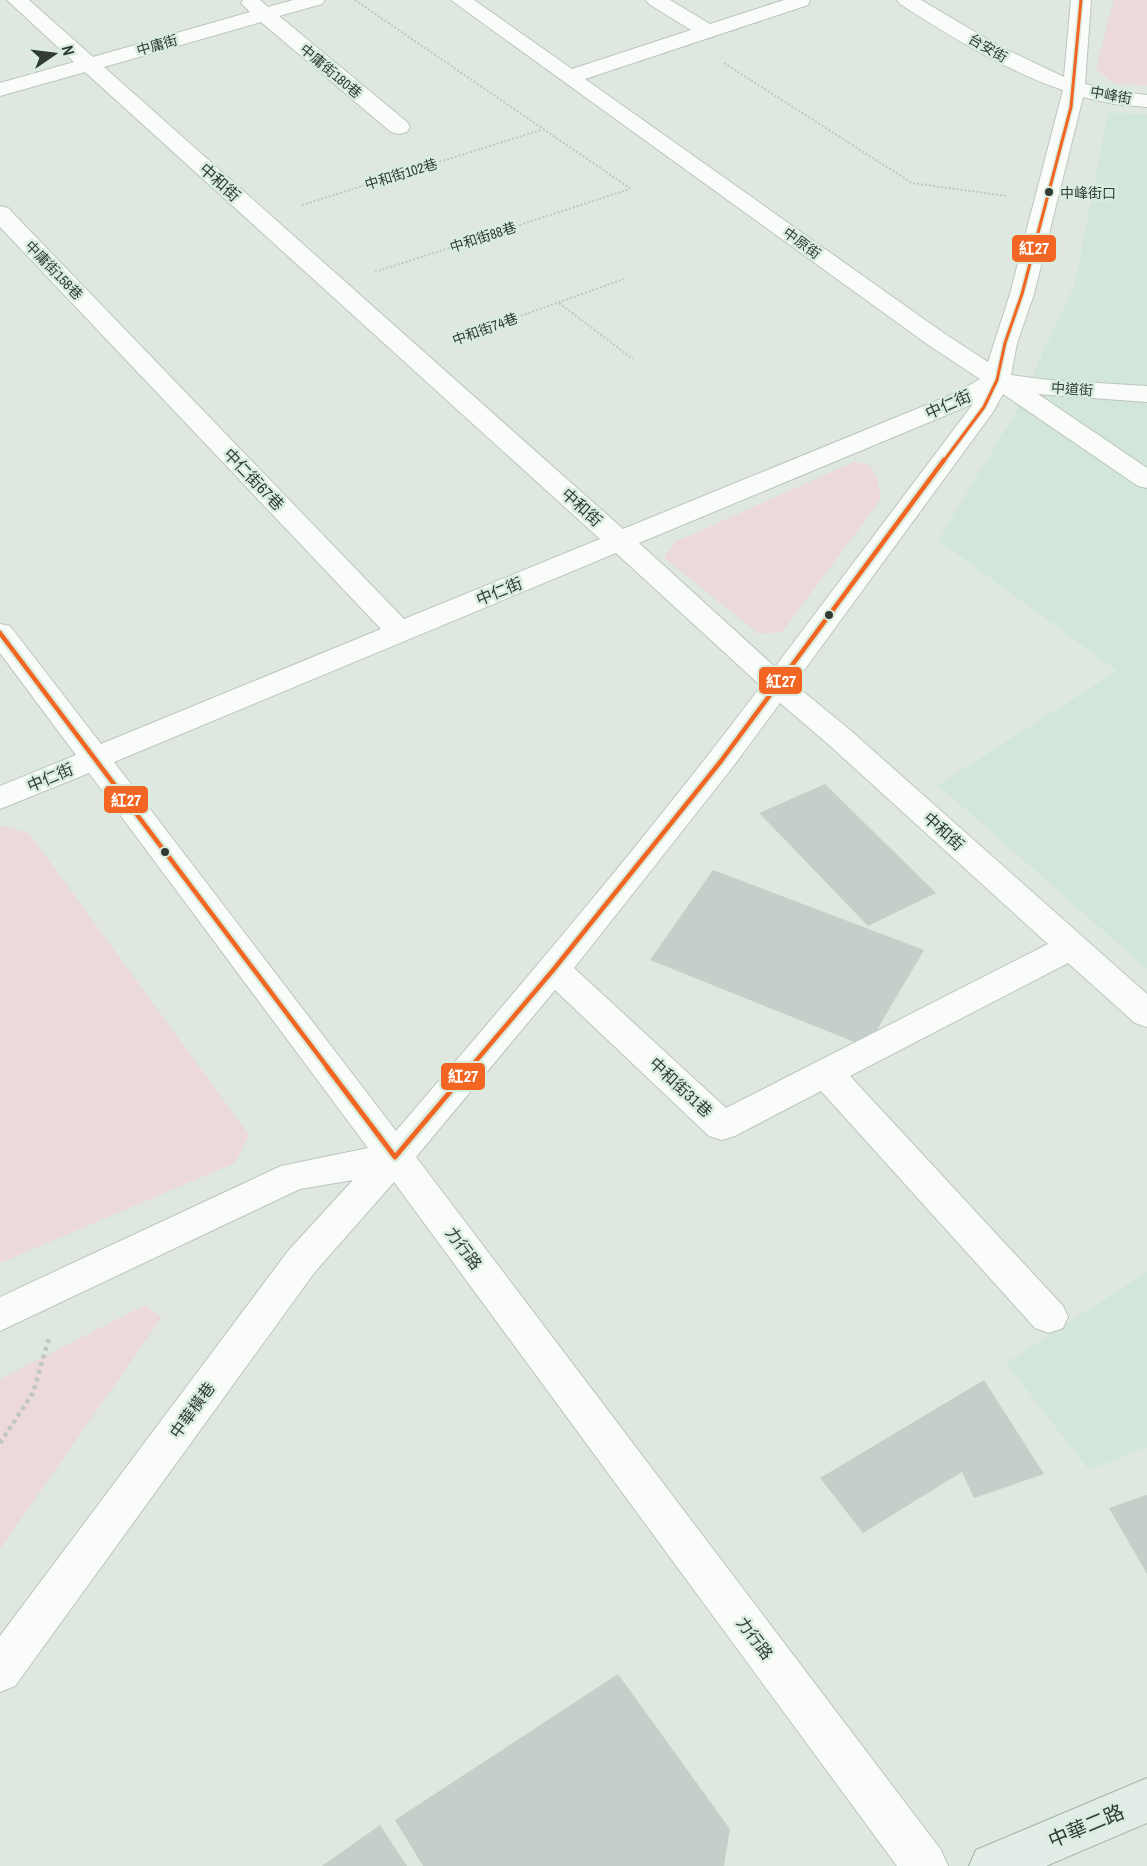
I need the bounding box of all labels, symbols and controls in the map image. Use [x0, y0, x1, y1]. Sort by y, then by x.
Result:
north arrow [24, 24, 84, 84]
street label: 台安街 [965, 30, 1011, 66]
street label: 中庸街 [134, 31, 180, 59]
street label: 中庸街180巷 [296, 40, 366, 102]
text: N [57, 43, 80, 58]
street label: 中峰街 [1089, 82, 1133, 108]
street label: 中和街102巷 [362, 154, 440, 194]
street label: 中和街 [195, 158, 245, 206]
place label: 中峰街口 [1060, 184, 1116, 202]
marker: 中峰街口 [1043, 186, 1055, 198]
street label: 中和街88巷 [448, 218, 518, 256]
street label: 中原街 [780, 223, 824, 263]
line badge: 紅27 [1011, 234, 1057, 263]
street label: 中庸街158巷 [21, 237, 87, 303]
text: 紅27 [1019, 237, 1049, 259]
street label: 中和街74巷 [450, 309, 520, 349]
street label: 中道街 [1050, 379, 1094, 399]
street label: 中仁街 [922, 384, 974, 424]
street label: 中仁街67巷 [219, 443, 289, 515]
street label: 中和街 [557, 483, 607, 531]
street label: 中仁街 [473, 572, 525, 610]
unlabelled marker [823, 609, 835, 621]
line badge: 紅27 [758, 666, 803, 695]
text: 紅27 [766, 670, 796, 692]
street label: 中仁街 [24, 757, 76, 797]
line badge: 紅27 [103, 785, 149, 814]
text: 紅27 [111, 789, 141, 811]
street label: 中和街 [919, 807, 969, 855]
unlabelled marker [159, 846, 171, 858]
street label: 中和街31巷 [645, 1052, 717, 1122]
line badge: 紅27 [440, 1062, 486, 1091]
text: 紅27 [448, 1065, 478, 1087]
street label: 力行路 [441, 1222, 487, 1274]
street label: 中華橫巷 [164, 1378, 220, 1442]
street label: 力行路 [732, 1612, 778, 1664]
street label: 中華二路 [1044, 1797, 1128, 1854]

